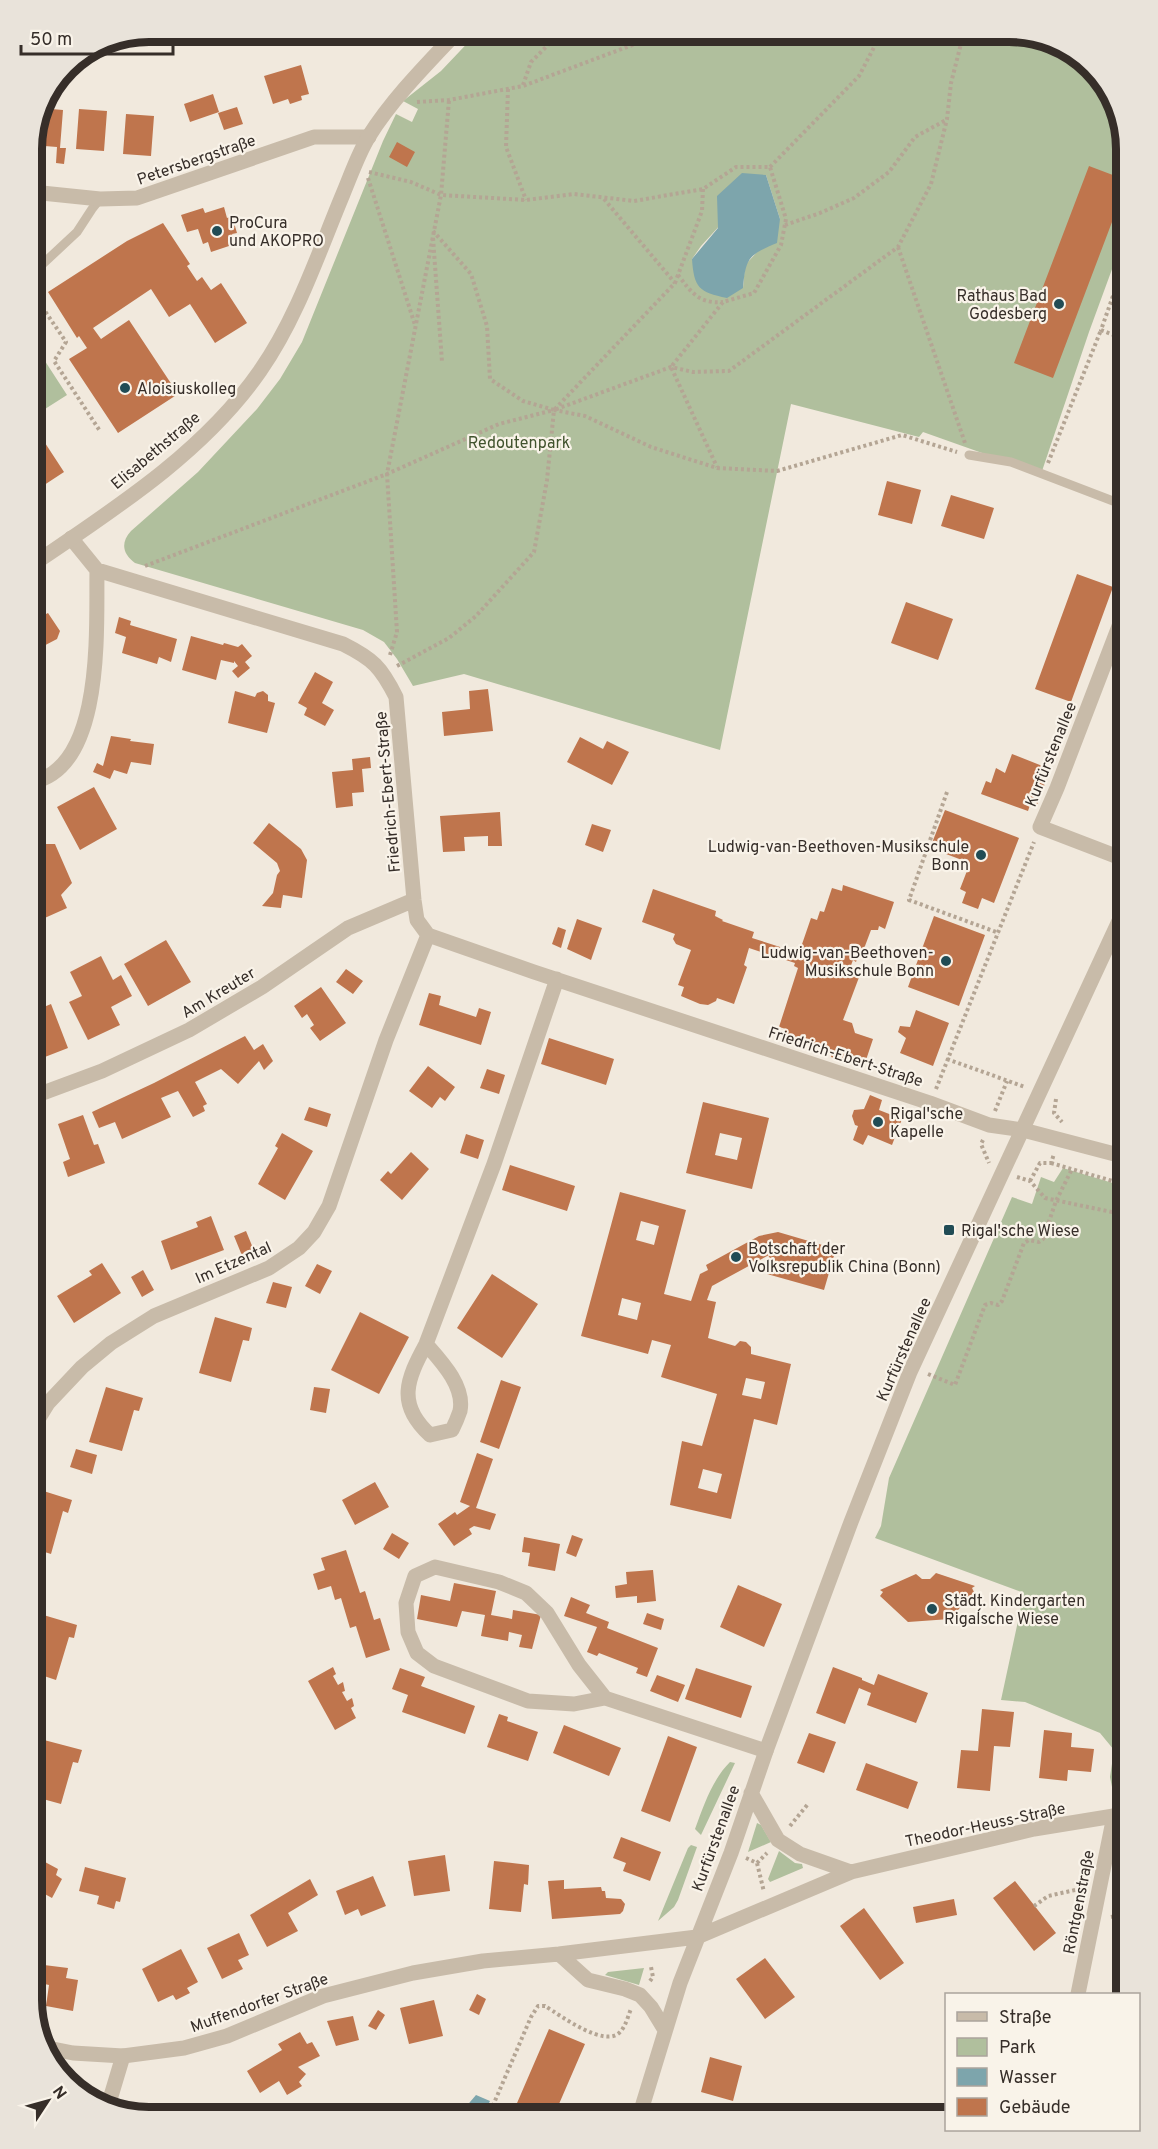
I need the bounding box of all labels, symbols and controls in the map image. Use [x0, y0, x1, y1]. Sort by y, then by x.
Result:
scale bar [21, 18, 172, 56]
text: 50 m [30, 29, 72, 52]
street label: Petersbergstraße [135, 131, 259, 191]
place label: ProCura und AKOPRO [229, 214, 324, 252]
marker: ProCura und AKOPRO [210, 224, 224, 238]
place label: Rathaus Bad Godesberg [957, 287, 1047, 325]
marker: Rathaus Bad Godesberg [1052, 297, 1066, 311]
place label: Aloisiuskolleg [137, 380, 236, 400]
marker: Aloisiuskolleg [118, 381, 132, 395]
street label: Elisabethstraße [108, 408, 205, 495]
park label: Redoutenpark [468, 434, 570, 454]
street label: Kurfürstenallee [1022, 699, 1082, 810]
street label: Friedrich-Ebert-Straße [372, 711, 406, 873]
place label: Ludwig-van-Beethoven-Musikschule Bonn [708, 838, 969, 876]
marker: Ludwig-van-Beethoven-Musikschule Bonn [974, 848, 988, 862]
place label: Ludwig-van-Beethoven- Musikschule Bonn [760, 944, 934, 982]
marker: Ludwig-van-Beethoven- Musikschule Bonn [939, 954, 953, 968]
street label: Am Kreuter [178, 964, 260, 1024]
street label: Friedrich-Ebert-Straße [766, 1023, 925, 1092]
place label: Rigal'sche Kapelle [890, 1105, 963, 1143]
marker: Rigal'sche Kapelle [871, 1115, 885, 1129]
place label: Rigal'sche Wiese [961, 1222, 1079, 1242]
marker: Rigal'sche Wiese [942, 1223, 956, 1237]
street label: Im Etzental [193, 1238, 275, 1289]
place label: Botschaft der Volksrepublik China (Bonn) [748, 1240, 941, 1278]
marker: Botschaft der Volksrepublik China (Bonn) [729, 1250, 743, 1264]
street label: Kurfürstenallee [873, 1295, 937, 1405]
place label: Städt. Kindergarten Rigal´sche Wiese [944, 1592, 1085, 1630]
marker: Städt. Kindergarten Rigal´sche Wiese [925, 1602, 939, 1616]
street label: Kurfürstenallee [688, 1783, 745, 1895]
street label: Theodor-Heuss-Straße [904, 1799, 1067, 1853]
street label: Röntgenstraße [1060, 1849, 1100, 1956]
street label: Muffendorfer Straße [188, 1970, 331, 2038]
legend [945, 1993, 1140, 2131]
text: Straße [999, 2007, 1051, 2030]
text: Park [999, 2037, 1036, 2060]
text: Wasser [999, 2067, 1057, 2090]
north arrow [18, 2071, 78, 2131]
text: N [47, 2083, 70, 2104]
text: Gebäude [999, 2097, 1071, 2120]

